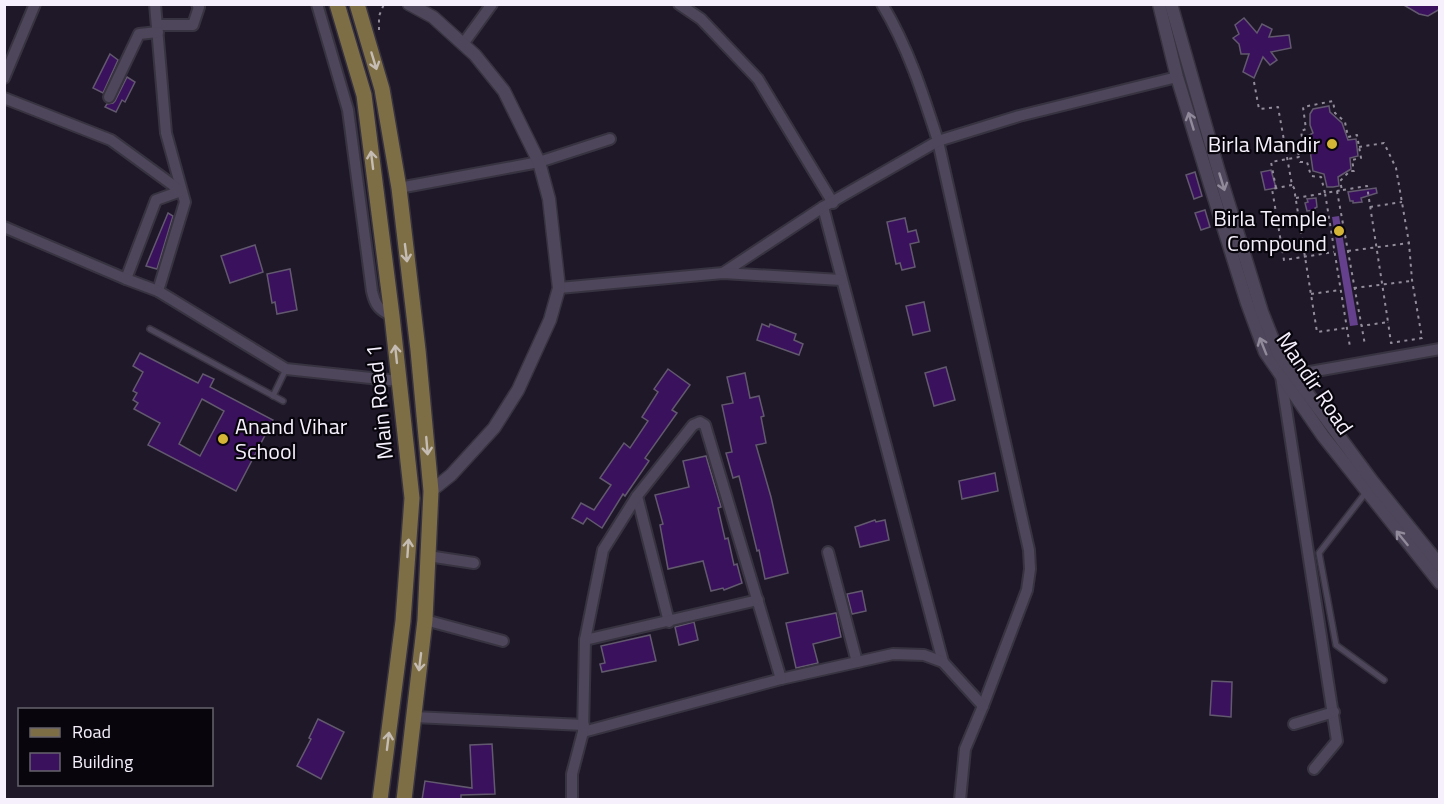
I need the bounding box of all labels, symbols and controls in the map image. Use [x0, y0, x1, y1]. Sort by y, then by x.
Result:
one-way arrow [369, 51, 380, 70]
one-way arrow [1185, 112, 1196, 131]
place label: Birla Mandir [1208, 127, 1320, 161]
marker: Birla Mandir [1325, 137, 1339, 151]
one-way arrow [366, 151, 377, 171]
one-way arrow [1217, 172, 1228, 191]
place label: Birla Temple Compound [1213, 201, 1327, 260]
marker: Birla Temple Compound [1332, 224, 1346, 238]
one-way arrow [401, 242, 412, 262]
street label: Mandir Road [1268, 325, 1362, 441]
one-way arrow [1257, 338, 1268, 356]
street label: Main Road 1 [356, 343, 402, 461]
one-way arrow [390, 344, 401, 364]
place label: Anand Vihar School [235, 409, 348, 468]
marker: Anand Vihar School [216, 432, 230, 446]
one-way arrow [422, 436, 433, 456]
one-way arrow [1396, 530, 1409, 546]
one-way arrow [403, 538, 414, 558]
one-way arrow [415, 651, 426, 671]
legend [18, 708, 213, 786]
text: Road [72, 718, 111, 745]
one-way arrow [382, 732, 393, 752]
text: Building [72, 748, 133, 775]

